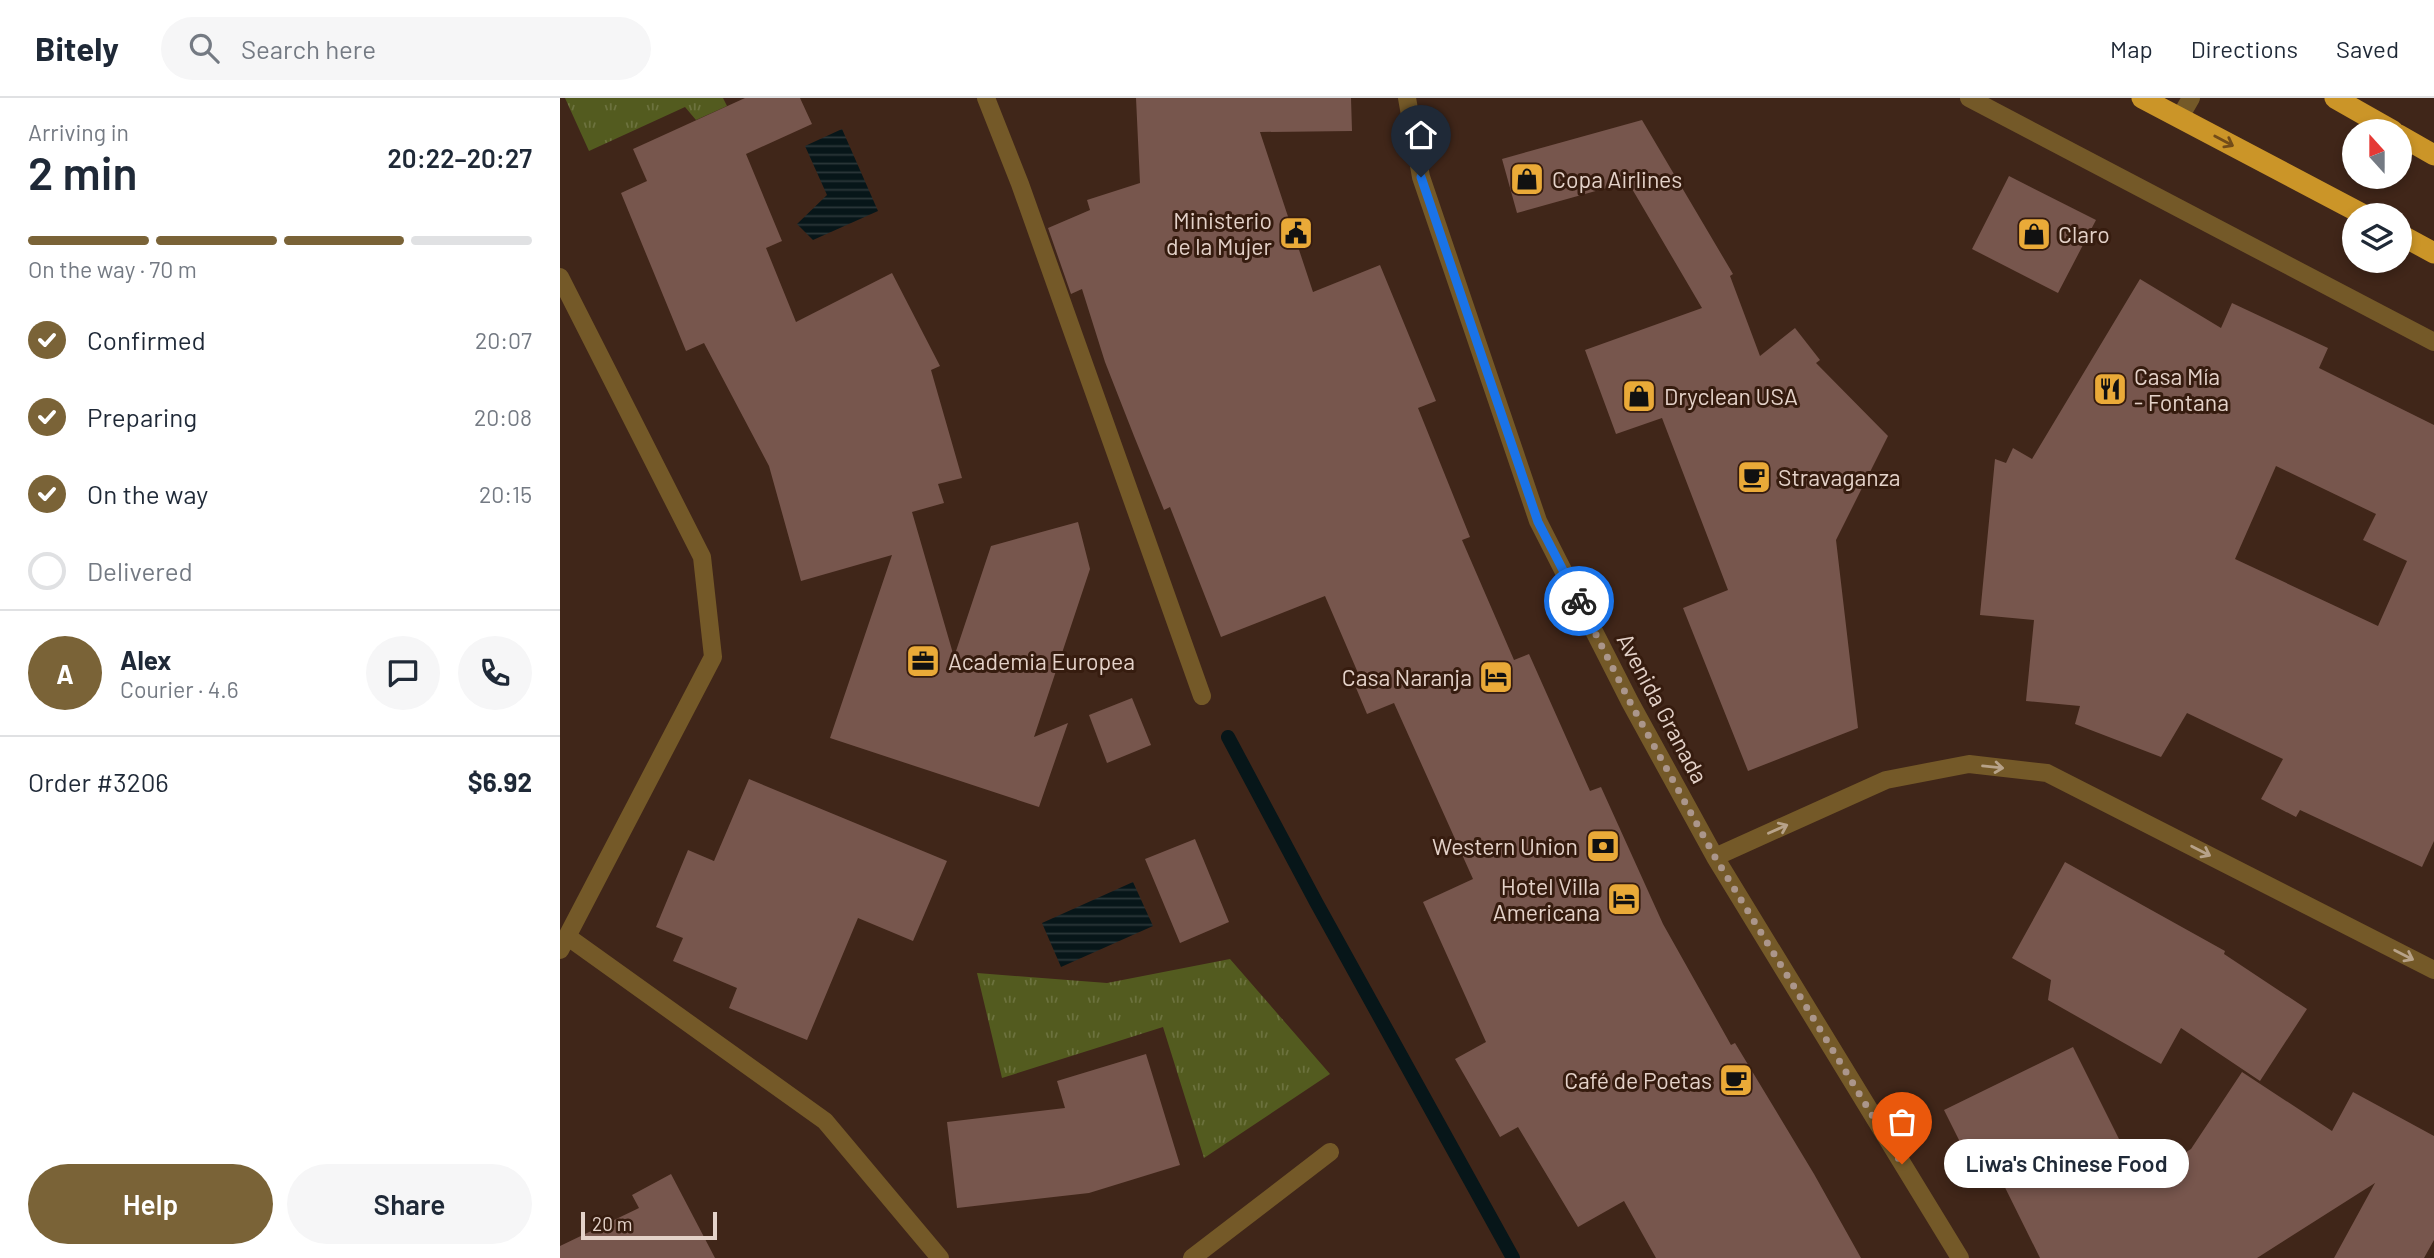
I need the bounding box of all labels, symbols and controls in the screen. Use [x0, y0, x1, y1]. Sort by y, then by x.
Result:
search box [161, 17, 651, 80]
text: Bitely [35, 28, 119, 68]
icon: search [185, 29, 223, 67]
text: Search here [241, 33, 376, 64]
text: Map [2110, 34, 2153, 63]
text: Directions [2191, 34, 2298, 63]
text: Saved [2336, 34, 2399, 63]
pin [1391, 105, 1451, 177]
icon: home [1402, 116, 1440, 154]
text: Arriving in [28, 118, 129, 146]
north arrow [2342, 119, 2412, 189]
map controls [2342, 119, 2412, 273]
one-way arrow [2214, 134, 2234, 148]
text: 20:22–20:27 [388, 142, 532, 173]
text: 2 min [28, 144, 137, 199]
shop icon: Copa Airlines [1508, 160, 1546, 198]
place label: Copa Airlines [1552, 165, 1682, 193]
button: layers [2342, 203, 2412, 273]
place label: Ministerio de la Mujer [1166, 206, 1273, 260]
public building icon: Ministerio de la Mujer [1277, 214, 1315, 252]
shop icon: Claro [2015, 215, 2053, 253]
place label: Claro [2058, 220, 2110, 248]
text: On the way · 70 m [28, 255, 197, 283]
icon: check [28, 321, 66, 359]
text: Confirmed [87, 324, 206, 355]
text: 20:07 [475, 326, 532, 354]
place label: Casa Mía - Fontana [2134, 362, 2229, 416]
restaurant icon: Casa Mía - Fontana [2091, 370, 2129, 408]
shop icon: Dryclean USA [1620, 377, 1658, 415]
place label: Dryclean USA [1664, 382, 1798, 410]
icon: check [28, 398, 66, 436]
text: Preparing [87, 401, 197, 432]
text: 20:08 [474, 403, 532, 431]
cafe icon: Stravaganza [1735, 458, 1773, 496]
place label: Stravaganza [1778, 463, 1901, 491]
icon: check [28, 475, 66, 513]
text: On the way [87, 478, 208, 509]
text: 20:15 [479, 480, 532, 508]
text: Delivered [87, 555, 193, 586]
courier [1544, 566, 1614, 636]
icon: bike [1560, 582, 1598, 620]
street label: Avenida Granada [1612, 628, 1714, 788]
button: chat [366, 636, 440, 710]
button: phone [458, 636, 532, 710]
office icon: Academia Europea [904, 642, 942, 680]
text: Alex [120, 644, 171, 675]
place label: Academia Europea [948, 647, 1135, 675]
text: A [56, 658, 74, 689]
hotel icon: Casa Naranja [1477, 658, 1515, 696]
place label: Casa Naranja [1342, 663, 1472, 691]
text: Courier · 4.6 [120, 675, 239, 703]
one-way arrow [1981, 761, 2004, 774]
text: Order #3206 [28, 766, 169, 797]
text: $6.92 [468, 766, 532, 797]
one-way arrow [1766, 822, 1788, 835]
bank icon: Western Union [1584, 827, 1622, 865]
place label: Western Union [1432, 832, 1578, 860]
one-way arrow [2190, 845, 2211, 859]
place label: Hotel Villa Americana [1493, 872, 1600, 926]
hotel icon: Hotel Villa Americana [1605, 880, 1643, 918]
one-way arrow [2393, 948, 2414, 962]
cafe icon: Café de Poetas [1717, 1061, 1755, 1099]
place label: Café de Poetas [1564, 1066, 1712, 1094]
pin [1872, 1092, 1932, 1164]
icon: bag [1883, 1103, 1921, 1141]
callout: Liwa's Chinese Food [1944, 1140, 2189, 1188]
text: Liwa's Chinese Food [1965, 1149, 2168, 1177]
button: Help [28, 1164, 273, 1244]
button: Share [287, 1164, 532, 1244]
scale bar [581, 1209, 718, 1241]
text: 20 m [592, 1212, 632, 1235]

